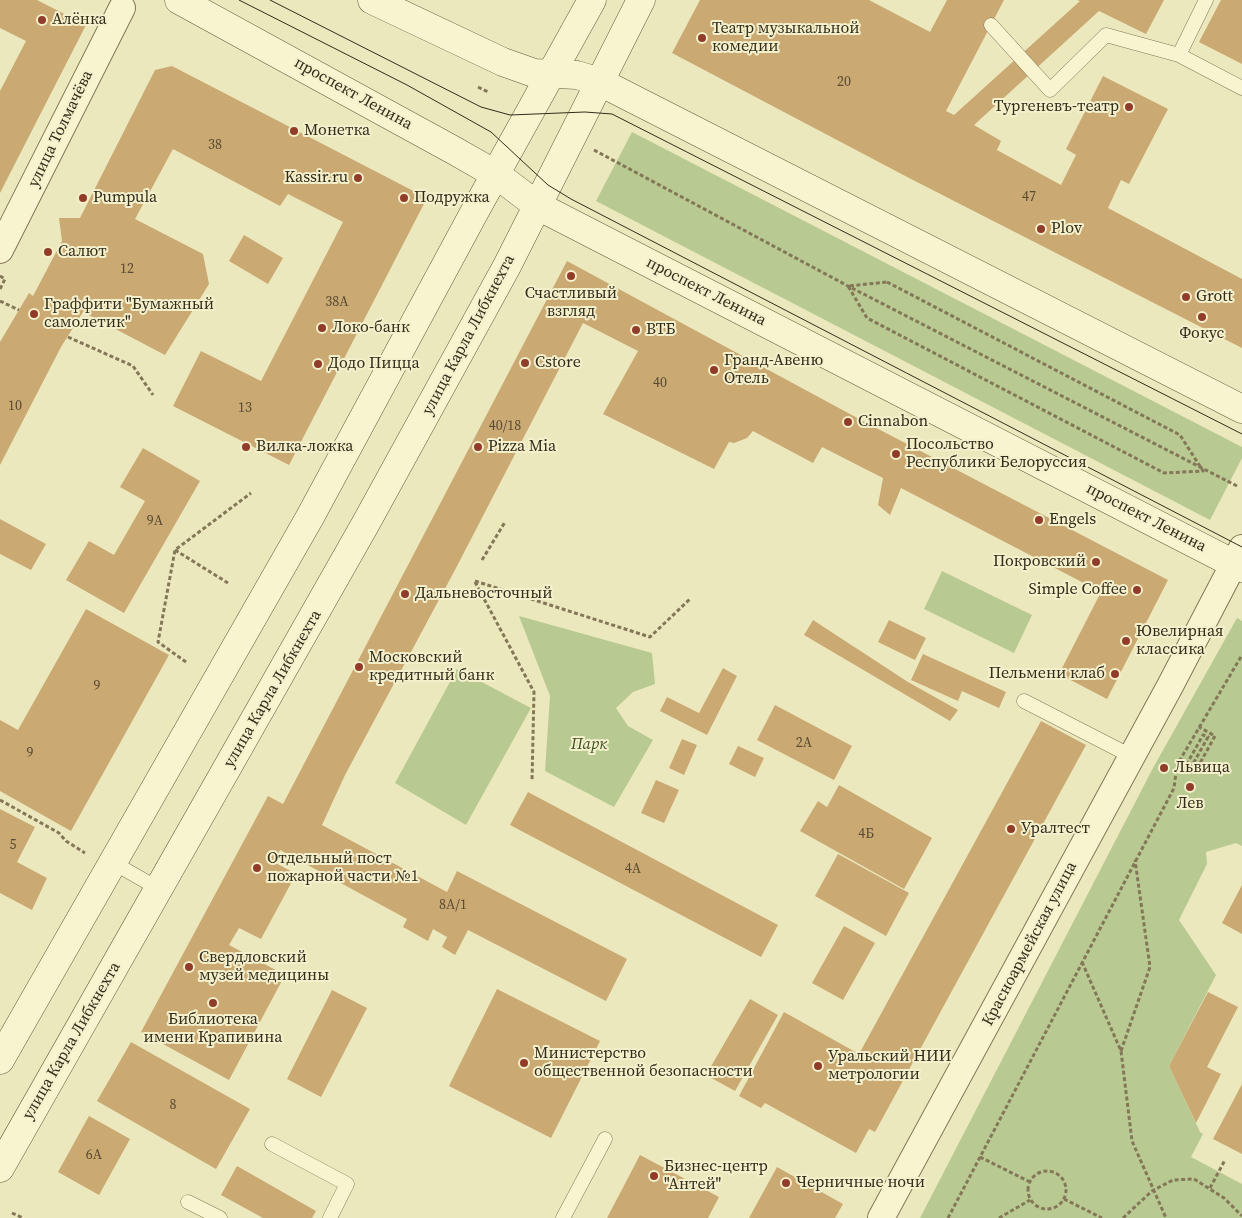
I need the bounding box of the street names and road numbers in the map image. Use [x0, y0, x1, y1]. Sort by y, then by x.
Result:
street label: проспект Ленина [290, 54, 416, 134]
street label: улица Толмачёва [24, 67, 98, 191]
street label: улица Карла Либкнехта [419, 252, 519, 418]
street label: проспект Ленина [643, 253, 769, 331]
street label: проспект Ленина [1083, 479, 1209, 557]
street label: улица Карла Либкнехта [220, 607, 326, 771]
street label: Красноармейская улица [979, 859, 1081, 1029]
street label: улица Карла Либкнехта [19, 959, 125, 1123]

